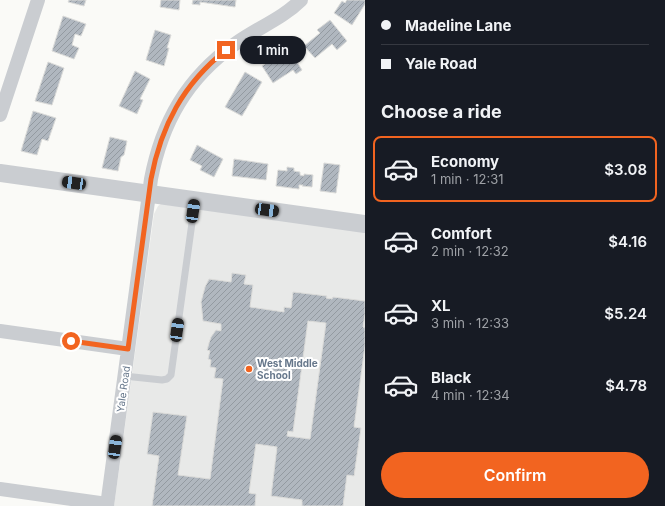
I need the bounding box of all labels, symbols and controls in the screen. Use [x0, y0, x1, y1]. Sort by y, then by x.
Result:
text: Madeline Lane [405, 16, 512, 35]
callout: 1 min [240, 36, 306, 64]
route end [217, 41, 235, 59]
text: 1 min [257, 42, 289, 58]
text: Yale Road [405, 54, 477, 73]
text: Choose a ride [381, 101, 502, 122]
icon: car [383, 151, 419, 187]
text: Economy [431, 152, 499, 171]
text: $3.08 [604, 160, 647, 179]
text: 1 min · 12:31 [431, 171, 504, 187]
car [61, 175, 87, 191]
car [185, 198, 201, 224]
car [254, 202, 280, 218]
icon: car [383, 223, 419, 259]
text: Comfort [431, 224, 492, 243]
text: $4.16 [608, 232, 647, 251]
text: 2 min · 12:32 [431, 243, 509, 259]
icon: car [383, 295, 419, 331]
text: XL [431, 296, 451, 315]
text: $5.24 [604, 304, 647, 323]
text: 3 min · 12:33 [431, 315, 509, 331]
car [169, 317, 185, 343]
route start [62, 332, 80, 350]
place label: West Middle School [257, 357, 318, 381]
marker: West Middle School [244, 364, 254, 374]
street label: Yale Road [114, 365, 132, 413]
icon: car [383, 367, 419, 403]
text: Black [431, 368, 471, 387]
text: $4.78 [605, 376, 647, 395]
text: 4 min · 12:34 [431, 387, 510, 403]
car [107, 434, 123, 460]
button: Confirm [381, 452, 649, 498]

